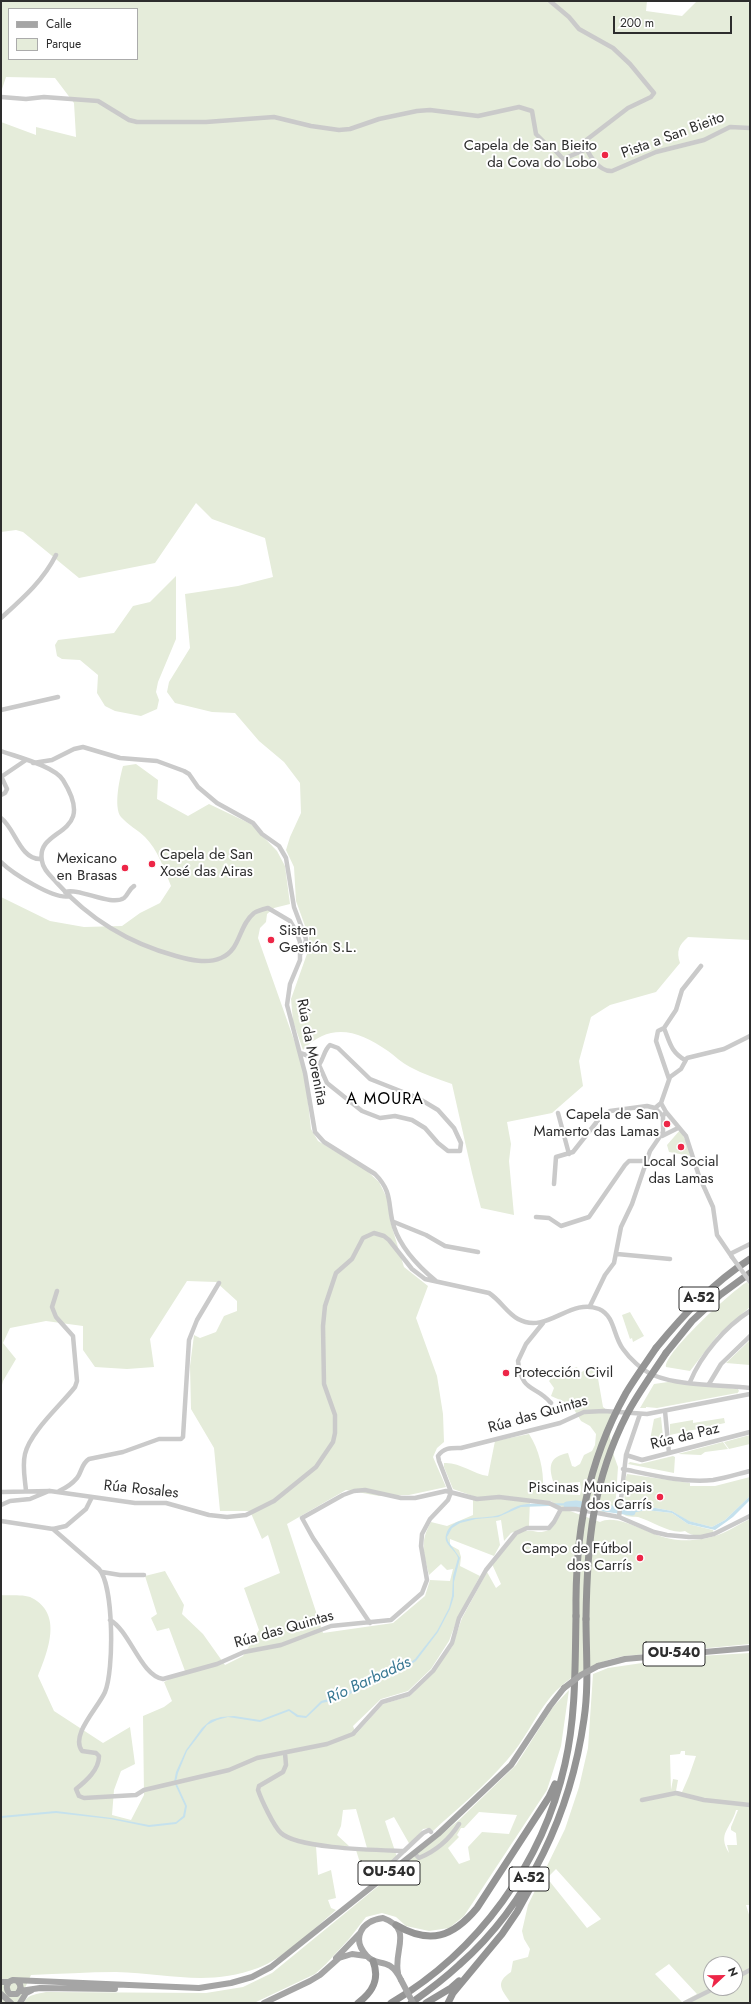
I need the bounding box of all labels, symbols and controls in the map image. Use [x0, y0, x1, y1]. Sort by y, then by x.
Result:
legend [8, 8, 138, 60]
scale bar [615, 8, 734, 34]
text: 200 m [620, 14, 654, 32]
text: Calle [46, 15, 72, 33]
text: Parque [46, 35, 81, 53]
street label: Pista a San Bieito [619, 109, 727, 163]
place label: Capela de San Bieito da Cova do Lobo [464, 137, 597, 172]
marker: Capela de San Bieito da Cova do Lobo [600, 150, 610, 160]
place label: Capela de San Xosé das Airas [160, 846, 253, 881]
place label: Mexicano en Brasas [57, 850, 117, 885]
marker: Capela de San Xosé das Airas [147, 859, 157, 869]
marker: Mexicano en Brasas [120, 863, 130, 873]
place label: Sisten Gestión S.L. [279, 922, 357, 957]
marker: Sisten Gestión S.L. [266, 935, 276, 945]
street label: Rúa da Moreniña [292, 997, 330, 1107]
district label: A MOURA [346, 1090, 424, 1110]
place label: Capela de San Mamerto das Lamas [534, 1106, 659, 1141]
marker: Capela de San Mamerto das Lamas [662, 1119, 672, 1129]
marker: Local Social das Lamas [676, 1142, 686, 1152]
place label: Local Social das Lamas [643, 1153, 719, 1188]
road number: A-52 [679, 1287, 719, 1311]
place label: Protección Civil [514, 1364, 613, 1382]
marker: Protección Civil [501, 1368, 511, 1378]
street label: Rúa das Quintas [486, 1392, 590, 1438]
street label: Rúa da Paz [649, 1420, 721, 1454]
street label: Rúa Rosales [103, 1477, 179, 1503]
place label: Piscinas Municipais dos Carrís [529, 1479, 652, 1514]
marker: Piscinas Municipais dos Carrís [655, 1492, 665, 1502]
place label: Campo de Fútbol dos Carrís [522, 1540, 632, 1575]
marker: Campo de Fútbol dos Carrís [635, 1553, 645, 1563]
street label: Rúa das Quintas [232, 1607, 336, 1653]
road number: OU-540 [643, 1642, 705, 1666]
water label: Río Barbadás [324, 1653, 414, 1709]
road number: OU-540 [358, 1861, 420, 1885]
road number: A-52 [509, 1867, 549, 1891]
north arrow [703, 1956, 743, 1996]
text: N [724, 1965, 742, 1979]

